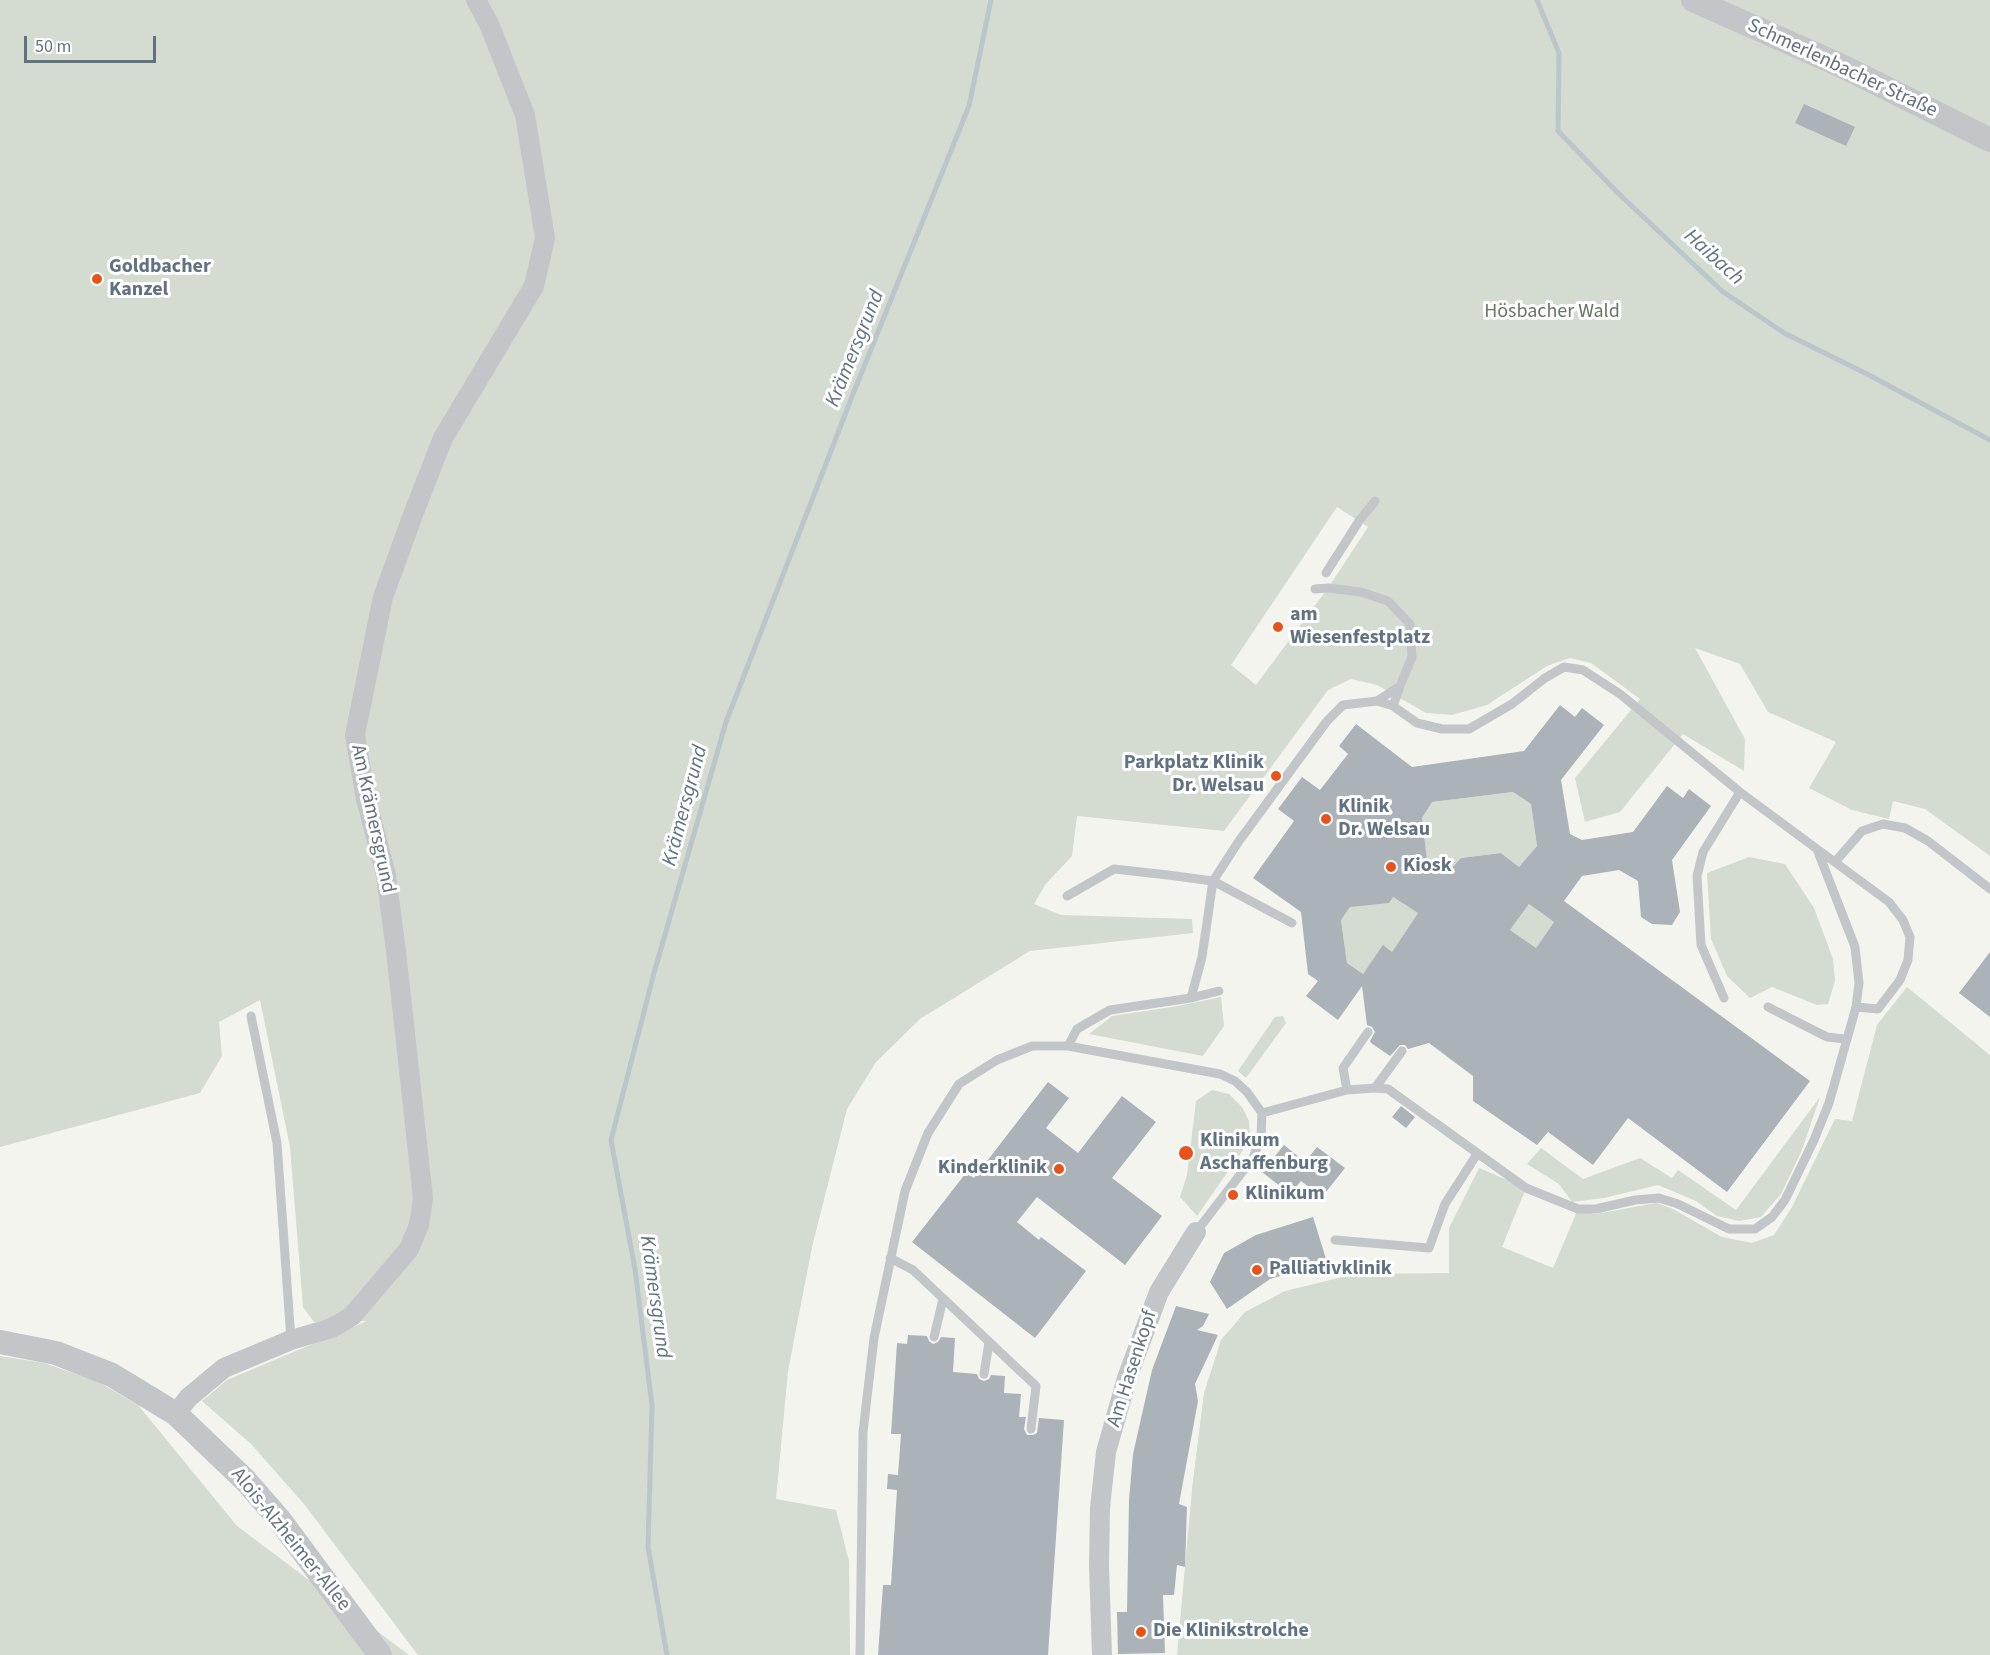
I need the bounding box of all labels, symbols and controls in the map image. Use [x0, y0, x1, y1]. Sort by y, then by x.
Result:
street label: Schmerlenbacher Straße [1743, 14, 1941, 124]
scale bar [27, 24, 159, 62]
text: 50 m [35, 34, 71, 59]
water label: Haibach [1678, 225, 1748, 291]
place label: Goldbacher Kanzel [109, 256, 211, 303]
marker: Goldbacher Kanzel [90, 272, 104, 286]
water label: Krämersgrund [821, 287, 891, 411]
park label: Hösbacher Wald [1484, 301, 1620, 325]
place label: am Wiesenfestplatz [1290, 604, 1430, 651]
marker: am Wiesenfestplatz [1271, 620, 1285, 634]
street label: Am Krämersgrund [345, 743, 399, 895]
water label: Krämersgrund [658, 743, 714, 869]
place label: Parkplatz Klinik Dr. Welsau [1124, 752, 1264, 799]
marker: Parkplatz Klinik Dr. Welsau [1269, 769, 1283, 783]
place label: Klinik Dr. Welsau [1338, 796, 1430, 843]
marker: Klinik Dr. Welsau [1319, 812, 1333, 826]
place label: Kiosk [1403, 855, 1452, 879]
marker: Kiosk [1384, 860, 1398, 874]
place label: Klinikum Aschaffenburg [1200, 1130, 1328, 1177]
marker: Klinikum Aschaffenburg [1177, 1144, 1195, 1162]
place label: Kinderklinik [938, 1157, 1047, 1181]
marker: Kinderklinik [1052, 1162, 1066, 1176]
place label: Klinikum [1245, 1183, 1325, 1207]
marker: Klinikum [1226, 1188, 1240, 1202]
water label: Krämersgrund [633, 1234, 675, 1360]
place label: Palliativklinik [1269, 1258, 1392, 1282]
marker: Palliativklinik [1250, 1263, 1264, 1277]
street label: Am Hasenkopf [1103, 1308, 1163, 1430]
street label: Alois-Alzheimer-Allee [225, 1464, 355, 1616]
place label: Die Klinikstrolche [1153, 1620, 1309, 1644]
marker: Die Klinikstrolche [1134, 1625, 1148, 1639]

